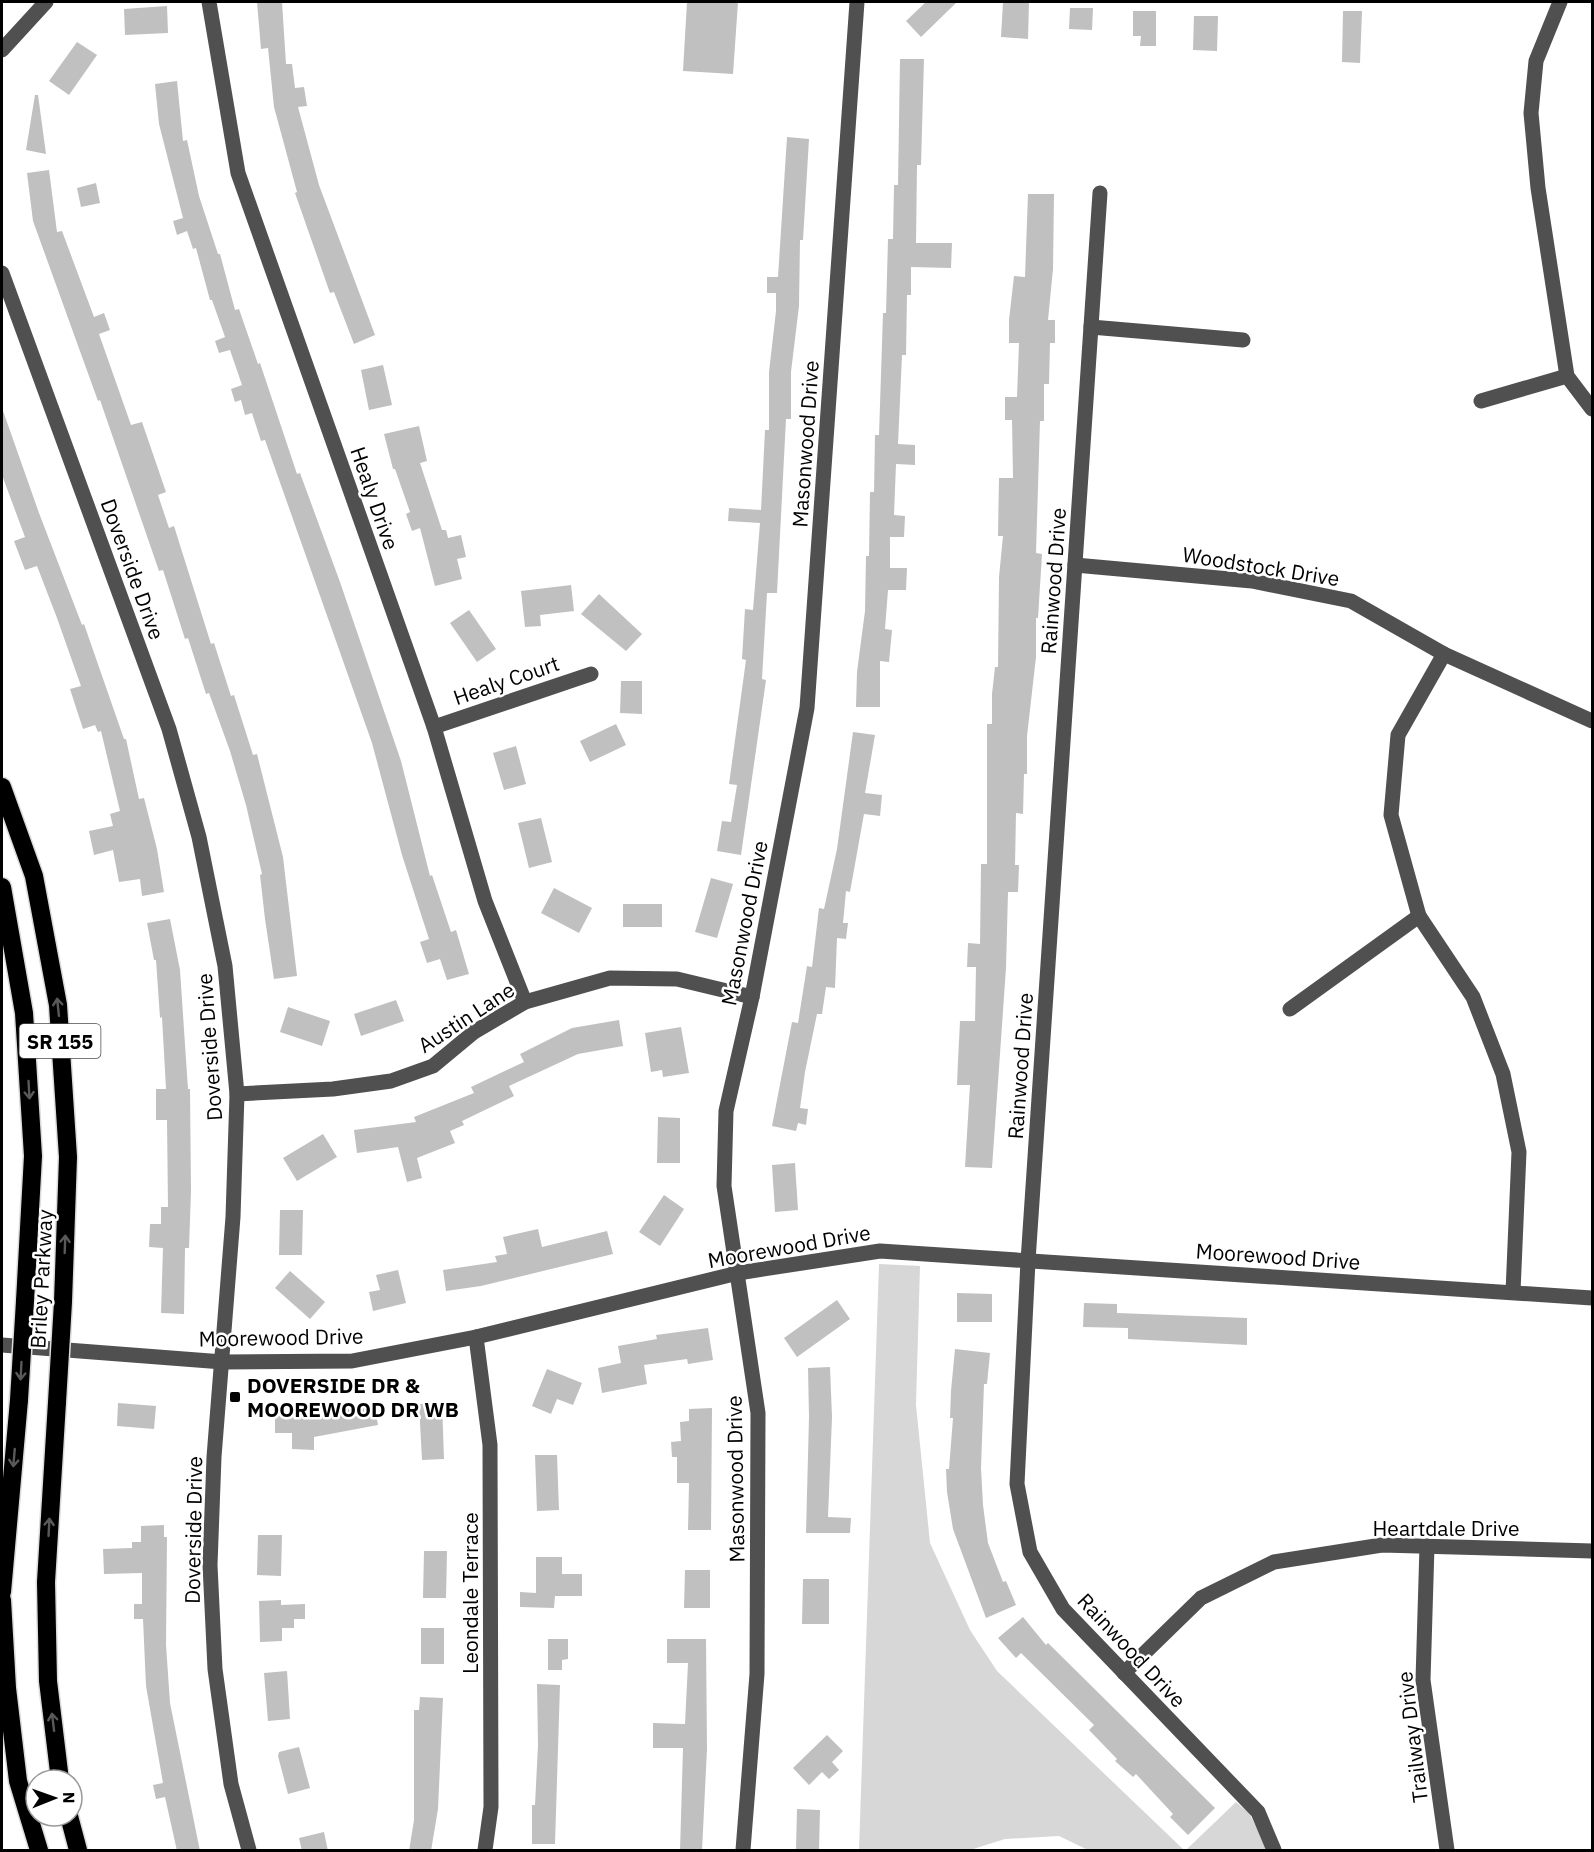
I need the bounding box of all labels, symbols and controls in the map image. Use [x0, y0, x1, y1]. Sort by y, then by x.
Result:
street label: Masonwood Drive [785, 359, 825, 529]
street label: Healy Drive [344, 443, 406, 553]
street label: Doverside Drive [95, 495, 171, 643]
street label: Rainwood Drive [1034, 507, 1072, 655]
street label: Woodstock Drive [1181, 540, 1341, 592]
street label: Healy Court [449, 649, 563, 711]
street label: Masonwood Drive [714, 838, 774, 1008]
street label: Doverside Drive [190, 972, 228, 1122]
street label: Austin Lane [412, 975, 520, 1059]
street label: Rainwood Drive [1001, 992, 1039, 1140]
one-way arrow [52, 998, 63, 1018]
road number: SR 155 [20, 1024, 100, 1058]
one-way arrow [24, 1080, 35, 1100]
street label: Briley Parkway [23, 1208, 59, 1349]
street label: Moorewood Drive [705, 1218, 873, 1274]
one-way arrow [60, 1234, 71, 1254]
street label: Moorewood Drive [1195, 1236, 1361, 1276]
street label: Moorewood Drive [198, 1322, 364, 1352]
one-way arrow [16, 1361, 27, 1381]
place label: DOVERSIDE DR & MOOREWOOD DR WB [247, 1371, 459, 1423]
marker: DOVERSIDE DR & MOOREWOOD DR WB [228, 1390, 242, 1404]
street label: Masonwood Drive [720, 1395, 750, 1563]
one-way arrow [8, 1448, 19, 1468]
street label: Doverside Drive [178, 1456, 208, 1604]
street label: Leondale Terrace [456, 1512, 484, 1674]
street label: Heartdale Drive [1373, 1514, 1520, 1542]
one-way arrow [44, 1518, 55, 1538]
street label: Rainwood Drive [1072, 1587, 1192, 1713]
street label: Trailway Drive [1390, 1670, 1434, 1804]
one-way arrow [47, 1713, 58, 1732]
north arrow [24, 1768, 84, 1828]
text: N [59, 1792, 79, 1804]

